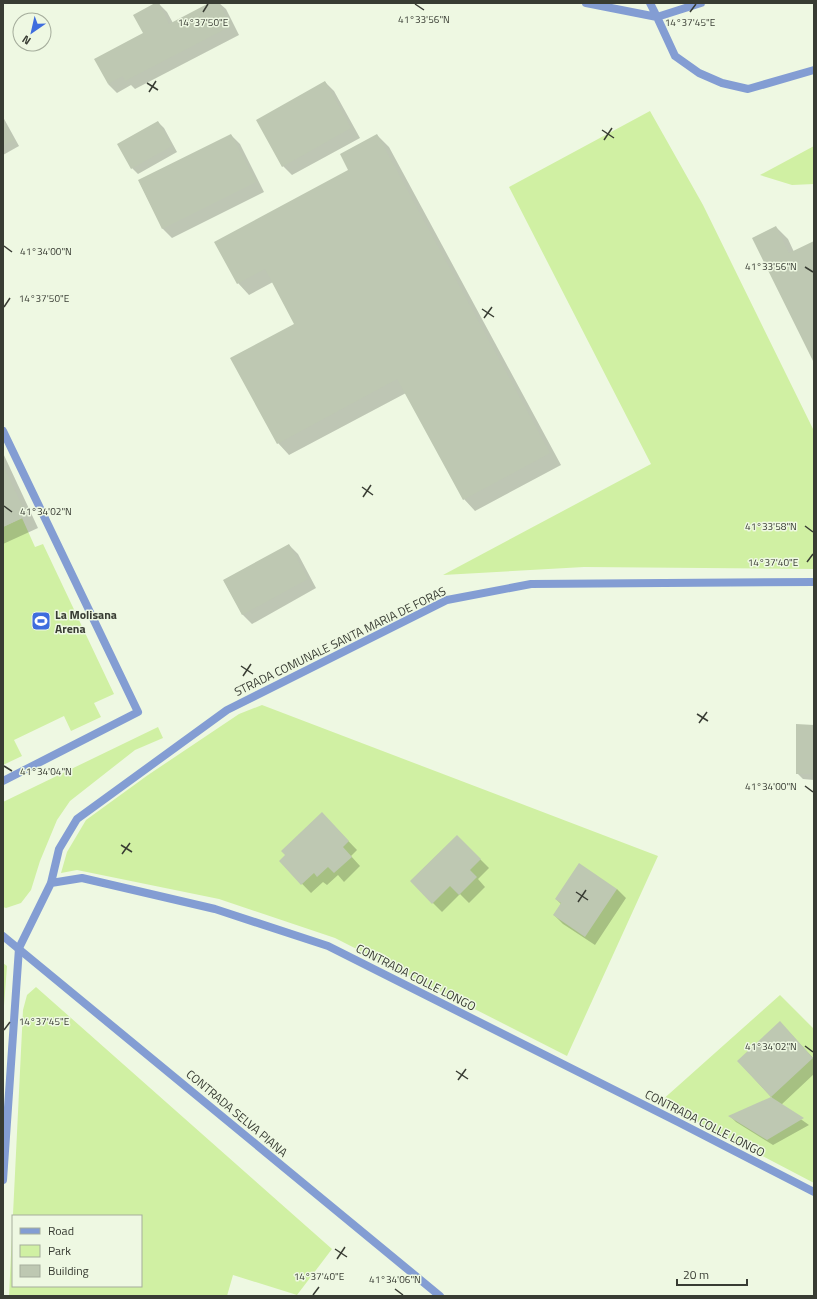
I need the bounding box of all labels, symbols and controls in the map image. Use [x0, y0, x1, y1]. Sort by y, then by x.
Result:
north arrow [12, 12, 52, 52]
text: 41°33'56"N [398, 12, 450, 27]
text: 14°37'50"E [178, 15, 229, 30]
text: 14°37'45"E [665, 15, 716, 30]
text: N [19, 32, 34, 49]
text: 41°34'00"N [20, 244, 72, 259]
text: 41°33'56"N [745, 259, 797, 274]
text: 14°37'50"E [19, 291, 70, 306]
text: 41°34'02"N [20, 504, 72, 519]
text: 41°33'58"N [745, 519, 797, 534]
text: 14°37'40"E [748, 555, 799, 570]
street label: STRADA COMUNALE SANTA MARIA DE FORAS [231, 581, 449, 701]
place label: La Molisana Arena [55, 605, 117, 638]
sports icon: La Molisana Arena [30, 610, 52, 632]
text: 41°34'04"N [20, 764, 72, 779]
text: 41°34'00"N [745, 779, 797, 794]
street label: CONTRADA COLLE LONGO [353, 938, 479, 1016]
text: 14°37'45"E [19, 1014, 70, 1029]
text: 41°34'02"N [745, 1039, 797, 1054]
street label: CONTRADA SELVA PIANA [182, 1065, 292, 1161]
street label: CONTRADA COLLE LONGO [642, 1084, 768, 1162]
legend [12, 1215, 142, 1287]
text: Road [48, 1221, 74, 1240]
text: Park [48, 1241, 71, 1260]
text: Building [48, 1261, 89, 1280]
scale bar [677, 1261, 747, 1287]
text: 20 m [683, 1265, 709, 1284]
text: 14°37'40"E [294, 1269, 345, 1284]
text: 41°34'06"N [369, 1272, 421, 1287]

